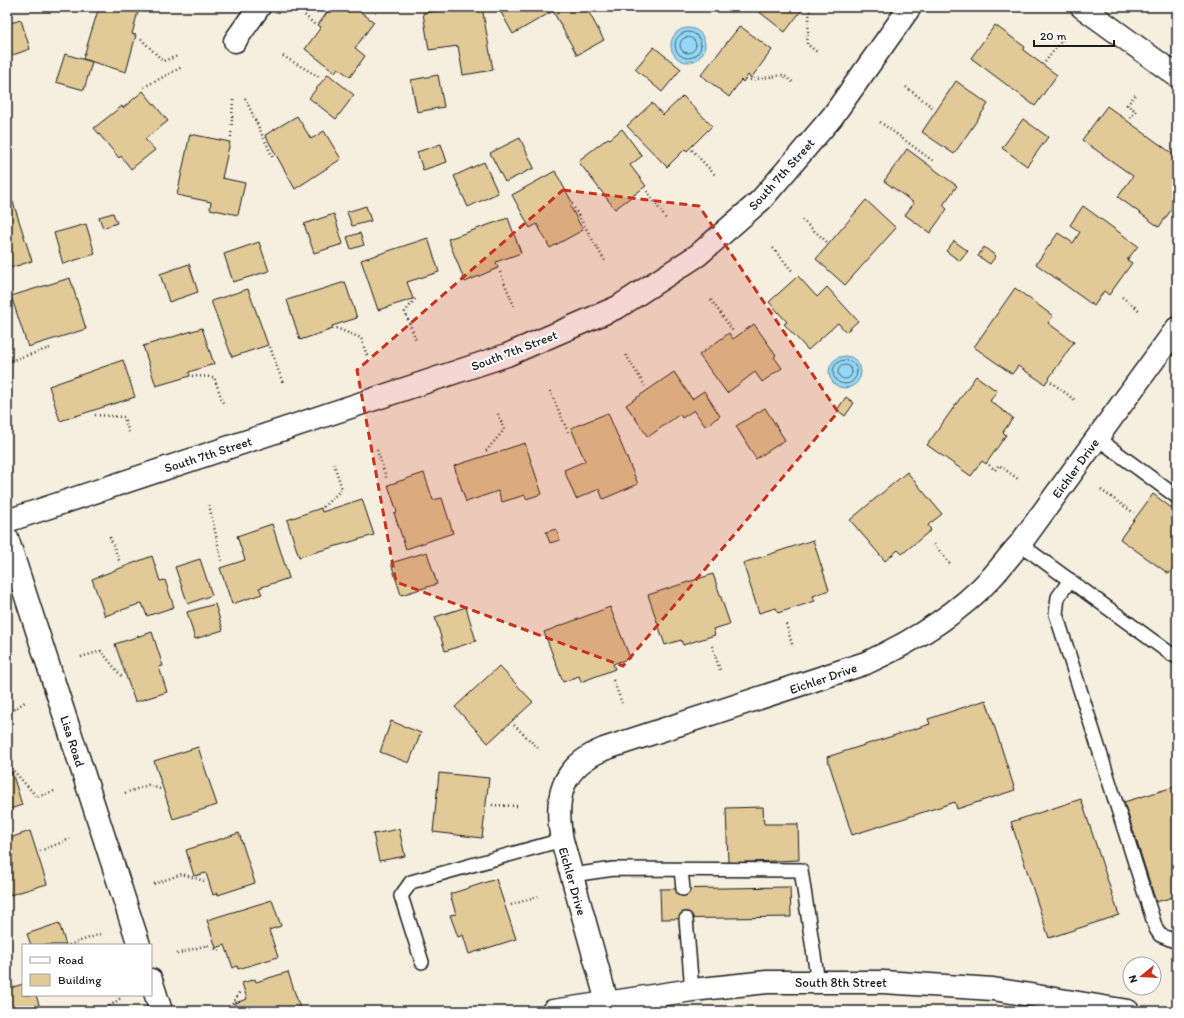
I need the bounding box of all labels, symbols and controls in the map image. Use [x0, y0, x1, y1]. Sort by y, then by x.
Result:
scale bar [1034, 22, 1114, 48]
text: 20 m [1040, 29, 1067, 43]
street label: South 7th Street [745, 135, 818, 213]
street label: South 7th Street [469, 327, 560, 374]
street label: South 7th Street [162, 433, 254, 476]
street label: Eichler Drive [1049, 435, 1102, 501]
street label: Eichler Drive [788, 660, 859, 697]
street label: Lisa Road [57, 713, 88, 769]
street label: Eichler Drive [556, 845, 589, 917]
legend [22, 944, 152, 996]
text: Road [58, 953, 84, 967]
north arrow [1122, 956, 1162, 996]
text: Building [58, 973, 102, 987]
text: N [1126, 973, 1140, 984]
street label: South 8th Street [795, 975, 887, 990]

